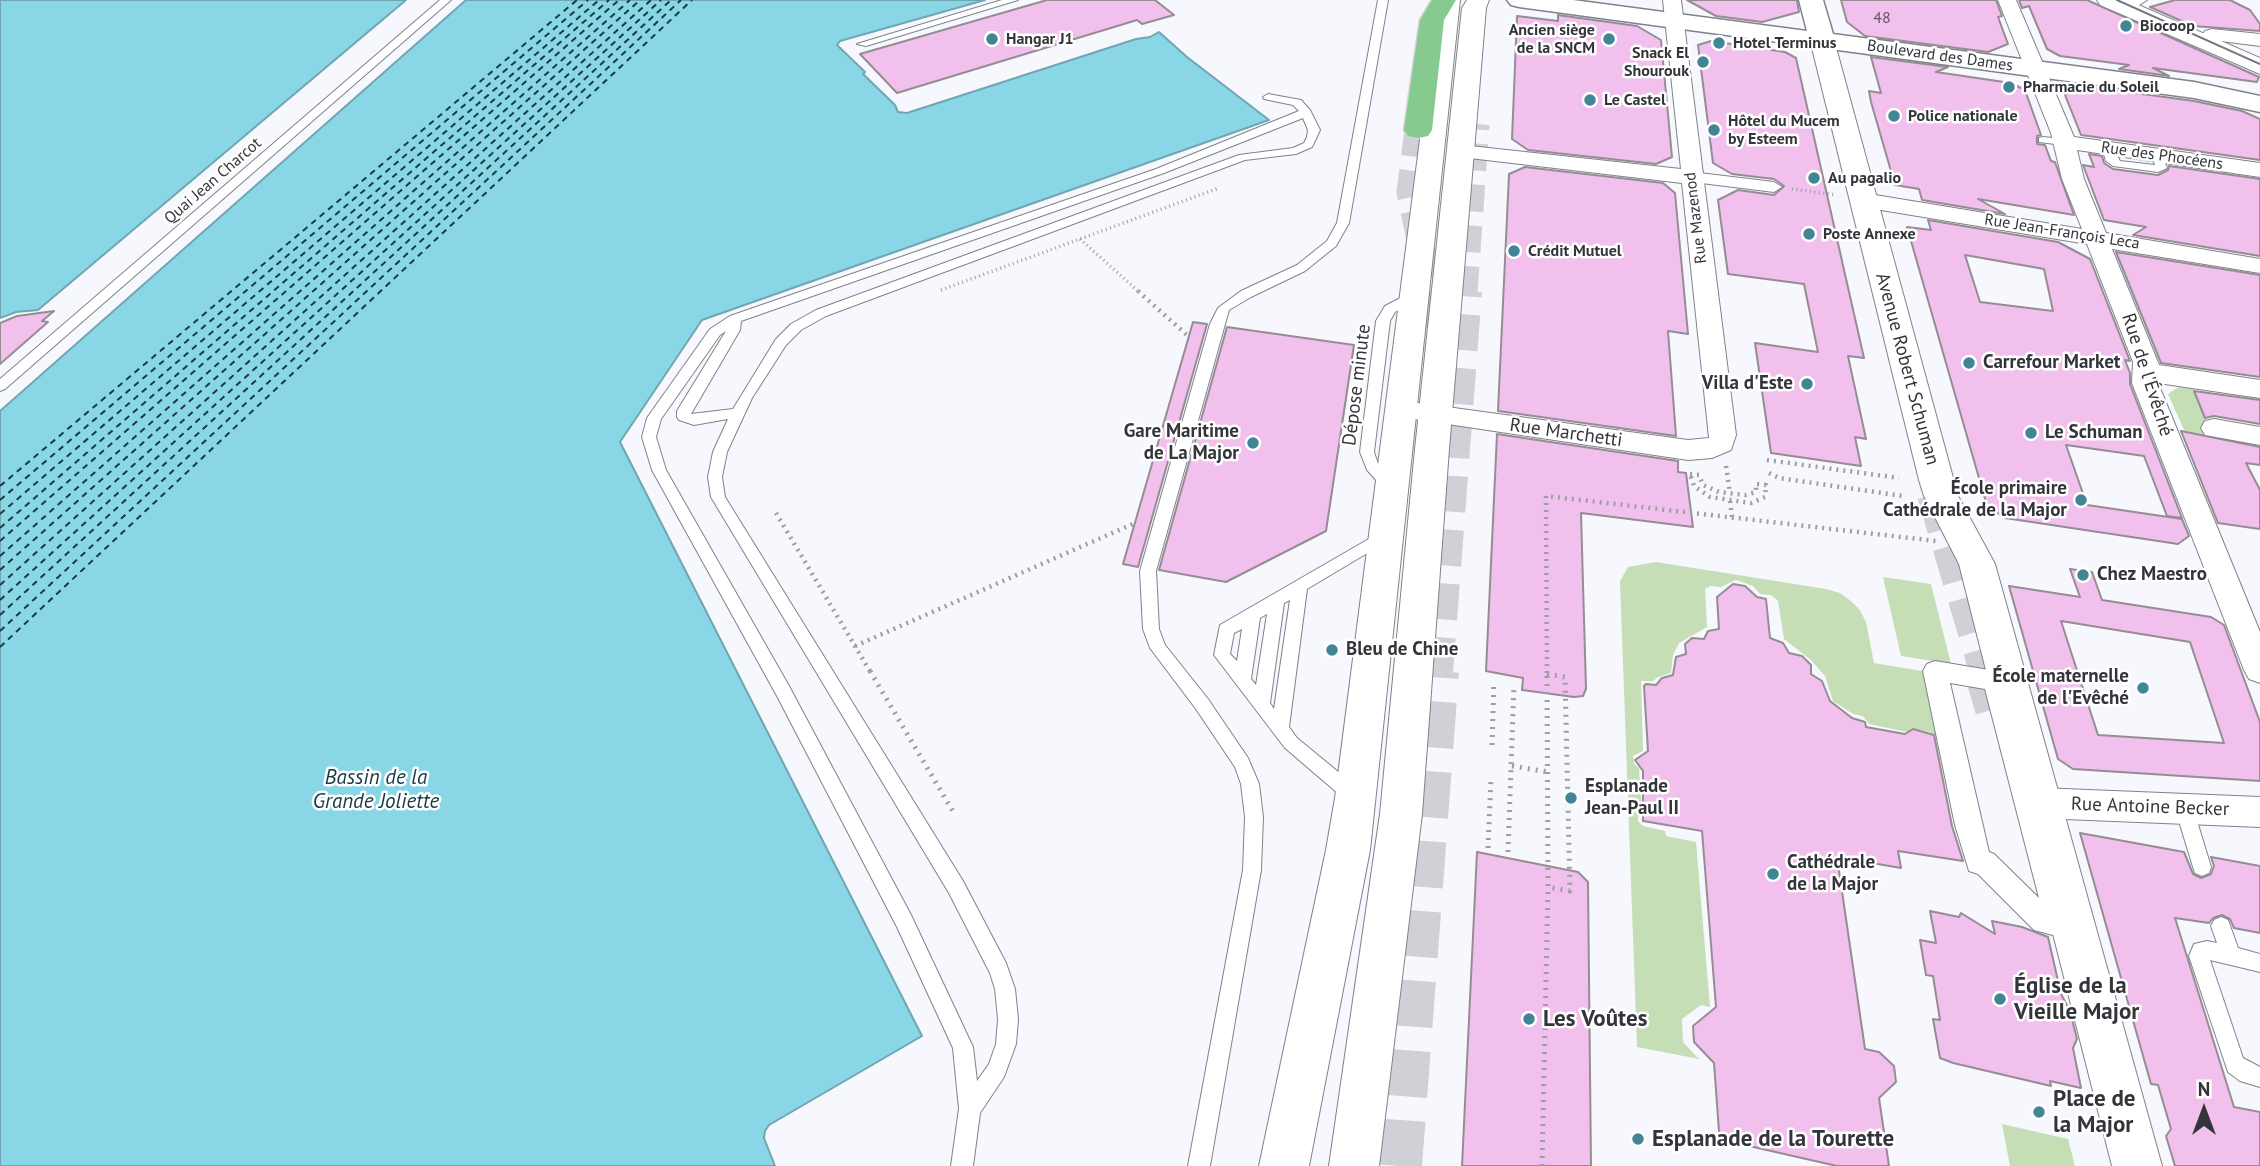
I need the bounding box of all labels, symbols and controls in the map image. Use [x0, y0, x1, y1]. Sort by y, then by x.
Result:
house number: 48 [1873, 8, 1891, 28]
place label: Biocoop [2140, 16, 2195, 36]
marker: Biocoop [2118, 18, 2134, 34]
place label: Ancien siège de la SNCM [1509, 20, 1595, 58]
place label: Hangar J1 [1006, 29, 1074, 49]
marker: Hangar J1 [984, 31, 1000, 47]
marker: Ancien siège de la SNCM [1601, 31, 1617, 47]
place label: Hotel Terminus [1733, 33, 1836, 53]
marker: Hotel Terminus [1711, 35, 1727, 51]
street label: Boulevard des Dames [1866, 36, 2014, 76]
place label: Snack El Shourouk [1624, 43, 1689, 81]
marker: Snack El Shourouk [1695, 54, 1711, 70]
place label: Pharmacie du Soleil [2023, 77, 2159, 97]
marker: Pharmacie du Soleil [2001, 79, 2017, 95]
place label: Le Castel [1604, 90, 1666, 110]
marker: Le Castel [1582, 92, 1598, 108]
place label: Police nationale [1908, 106, 2018, 126]
marker: Police nationale [1886, 108, 1902, 124]
place label: Hôtel du Mucem by Esteem [1728, 111, 1840, 149]
marker: Hôtel du Mucem by Esteem [1706, 122, 1722, 138]
street label: Quai Jean Charcot [161, 134, 265, 228]
street label: Rue des Phocéens [2100, 138, 2224, 174]
place label: Au pagalio [1828, 168, 1901, 188]
marker: Au pagalio [1806, 170, 1822, 186]
street label: Rue Mazenod [1681, 171, 1711, 265]
street label: Rue Jean-François Leca [1983, 210, 2141, 254]
place label: Poste Annexe [1823, 224, 1916, 244]
marker: Poste Annexe [1801, 226, 1817, 242]
place label: Crédit Mutuel [1528, 241, 1622, 261]
marker: Crédit Mutuel [1506, 243, 1522, 259]
street label: Avenue Robert Schuman [1870, 270, 1944, 468]
street label: Rue de l'Évêché [2116, 311, 2178, 439]
street label: Dépose minute [1338, 323, 1376, 447]
place label: Carrefour Market [1983, 352, 2120, 374]
marker: Carrefour Market [1961, 355, 1977, 371]
place label: Villa d'Este [1702, 373, 1793, 395]
marker: Villa d'Este [1799, 376, 1815, 392]
street label: Rue Marchetti [1508, 414, 1624, 452]
place label: Gare Maritime de La Major [1124, 421, 1239, 465]
place label: Le Schuman [2045, 422, 2143, 444]
marker: Le Schuman [2023, 425, 2039, 441]
marker: Gare Maritime de La Major [1245, 435, 1261, 451]
place label: École primaire Cathédrale de la Major [1883, 478, 2067, 522]
marker: École primaire Cathédrale de la Major [2073, 492, 2089, 508]
place label: Chez Maestro [2097, 564, 2207, 586]
marker: Chez Maestro [2075, 567, 2091, 583]
place label: Bleu de Chine [1346, 639, 1458, 661]
marker: Bleu de Chine [1324, 642, 1340, 658]
place label: École maternelle de l'Evêché [1993, 666, 2129, 710]
marker: École maternelle de l'Evêché [2135, 680, 2151, 696]
water label: Bassin de la Grande Joliette [313, 765, 439, 815]
place label: Esplanade Jean-Paul II [1585, 776, 1679, 820]
marker: Esplanade Jean-Paul II [1563, 790, 1579, 806]
street label: Rue Antoine Becker [2070, 793, 2230, 821]
place label: Cathédrale de la Major [1787, 852, 1878, 896]
marker: Cathédrale de la Major [1765, 866, 1781, 882]
place label: Église de la Vieille Major [2014, 972, 2139, 1026]
marker: Église de la Vieille Major [1992, 991, 2008, 1007]
place label: Les Voûtes [1543, 1005, 1647, 1033]
marker: Les Voûtes [1521, 1011, 1537, 1027]
north arrow [2169, 1075, 2239, 1145]
text: N [2198, 1077, 2210, 1101]
place label: Place de la Major [2053, 1085, 2135, 1139]
marker: Place de la Major [2031, 1104, 2047, 1120]
place label: Esplanade de la Tourette [1652, 1125, 1894, 1153]
marker: Esplanade de la Tourette [1630, 1131, 1646, 1147]

